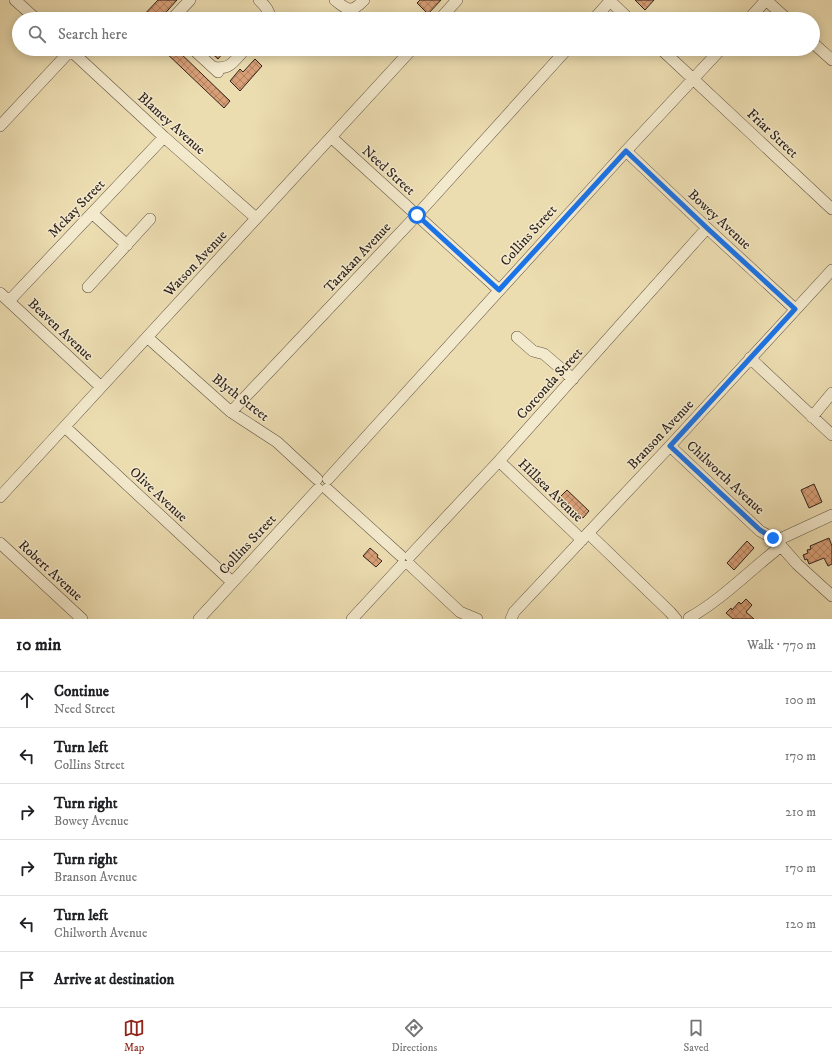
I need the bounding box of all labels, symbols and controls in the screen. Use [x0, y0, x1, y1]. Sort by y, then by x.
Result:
search box [12, 12, 820, 56]
icon: search [26, 23, 48, 45]
text: Search here [58, 25, 127, 44]
street label: Blamey Avenue [134, 89, 209, 159]
street label: Friar Street [743, 105, 802, 162]
street label: Need Street [358, 142, 419, 200]
street label: Mckay Street [44, 175, 109, 242]
street label: Bowey Avenue [684, 186, 755, 254]
street label: Collins Street [497, 201, 561, 270]
route start [408, 206, 426, 224]
street label: Tarakan Avenue [320, 218, 395, 297]
street label: Watson Avenue [160, 226, 231, 301]
street label: Beaven Avenue [24, 295, 97, 365]
street label: Corconda Street [513, 344, 587, 423]
street label: Blyth Street [208, 370, 273, 426]
street label: Branson Avenue [624, 396, 698, 474]
street label: Chilworth Avenue [682, 437, 768, 519]
street label: Hillsea Avenue [514, 455, 587, 526]
street label: Olive Avenue [126, 463, 191, 526]
street label: Collins Street [215, 510, 281, 579]
route end [764, 529, 782, 547]
street label: Robert Avenue [14, 536, 86, 605]
text: 10 min [16, 634, 61, 656]
text: Walk · 770 m [747, 637, 816, 653]
text: Continue [54, 682, 109, 701]
icon: ahead [16, 689, 38, 711]
text: 100 m [785, 692, 816, 708]
text: Need Street [54, 701, 115, 717]
text: Turn left [54, 738, 108, 757]
icon: left [16, 745, 38, 767]
text: 170 m [785, 748, 816, 764]
text: Collins Street [54, 757, 125, 773]
text: Turn right [54, 794, 117, 813]
icon: right [16, 801, 38, 823]
text: 210 m [785, 804, 816, 820]
text: Bowey Avenue [54, 813, 129, 829]
text: Turn right [54, 850, 117, 869]
icon: right [16, 857, 38, 879]
text: 170 m [785, 860, 816, 876]
text: Branson Avenue [54, 869, 137, 885]
text: Turn left [54, 906, 108, 925]
icon: left [16, 913, 38, 935]
text: 120 m [785, 916, 816, 932]
text: Chilworth Avenue [54, 925, 147, 941]
icon: arrive [16, 969, 38, 991]
text: Arrive at destination [54, 970, 174, 989]
tab: Map [123, 1017, 145, 1055]
tab: Directions [392, 1017, 437, 1055]
tab: Saved [684, 1017, 709, 1055]

